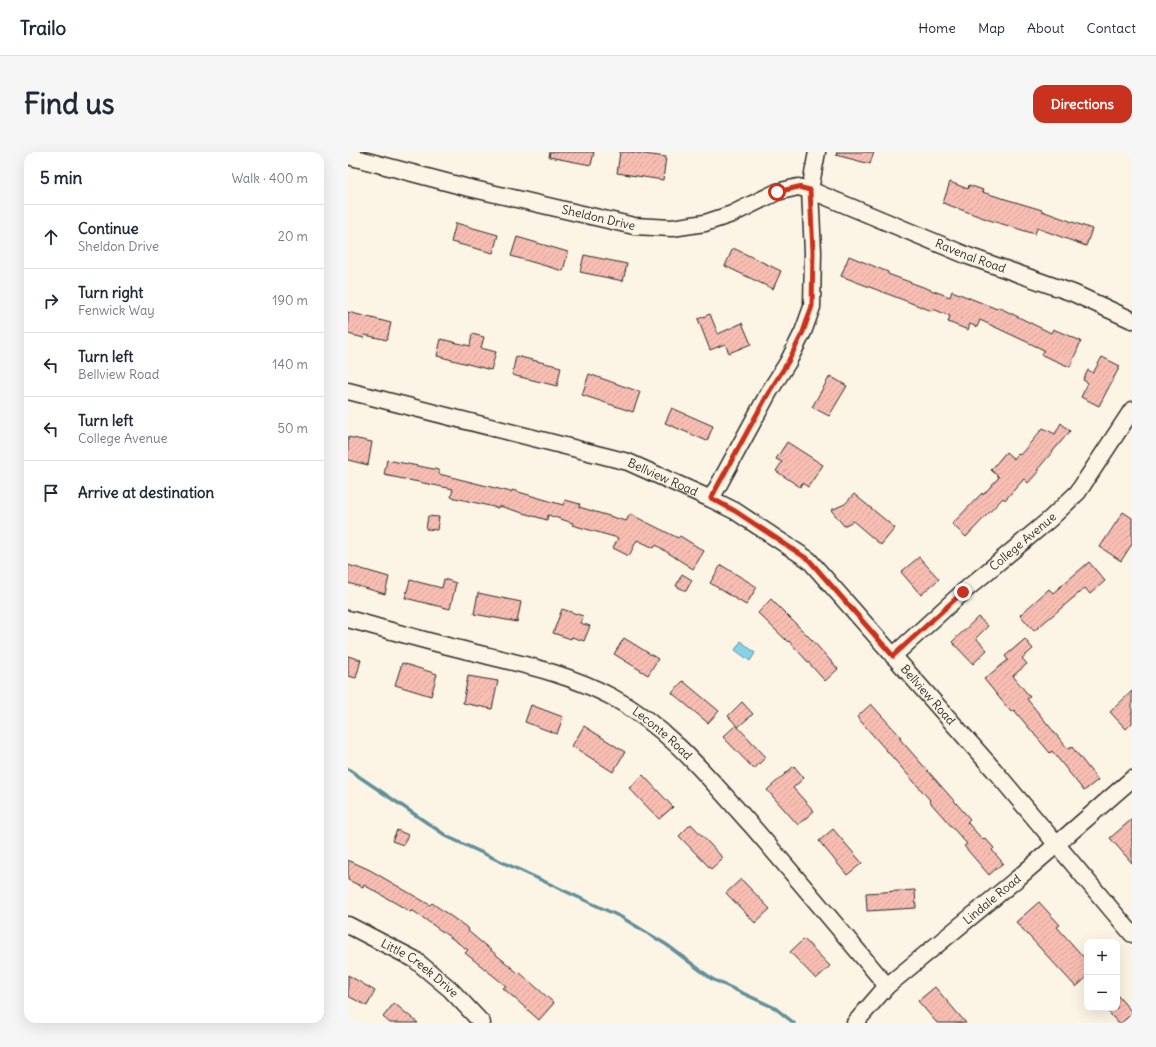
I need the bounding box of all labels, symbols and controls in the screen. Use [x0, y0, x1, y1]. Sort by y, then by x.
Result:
text: Trailo [20, 16, 66, 40]
text: Home [918, 19, 956, 37]
text: Map [978, 19, 1005, 37]
text: About [1027, 19, 1065, 37]
text: Contact [1087, 19, 1136, 37]
button: Directions [1033, 85, 1132, 123]
text: Find us [24, 86, 115, 122]
text: 5 min [40, 167, 82, 189]
text: Walk · 400 m [231, 170, 308, 187]
route start [768, 183, 786, 201]
street label: Sheldon Drive [560, 202, 637, 233]
text: Continue [78, 219, 139, 238]
icon: ahead [40, 226, 62, 248]
text: 20 m [278, 228, 308, 245]
street label: Ravenal Road [933, 235, 1008, 276]
text: Sheldon Drive [78, 238, 159, 255]
text: Turn right [78, 283, 143, 302]
icon: right [40, 290, 62, 312]
text: 190 m [272, 292, 308, 309]
text: Fenwick Way [78, 302, 155, 319]
text: Turn left [78, 347, 133, 366]
icon: left [40, 354, 62, 376]
text: 140 m [272, 356, 308, 373]
text: Bellview Road [78, 366, 159, 383]
text: Turn left [78, 411, 133, 430]
icon: left [40, 418, 62, 440]
text: 50 m [277, 420, 308, 437]
text: College Avenue [78, 430, 168, 447]
street label: Bellview Road [626, 455, 700, 499]
icon: arrive [40, 482, 62, 504]
text: Arrive at destination [78, 483, 214, 502]
street label: College Avenue [986, 509, 1059, 574]
route end [954, 583, 972, 601]
street label: Bellview Road [898, 661, 959, 728]
street label: Leconte Road [630, 704, 695, 763]
street label: Lindale Road [960, 871, 1024, 927]
street label: Little Creek Drive [379, 935, 462, 1000]
map controls [1084, 939, 1120, 1011]
button: + [1084, 939, 1120, 975]
button: − [1084, 975, 1120, 1011]

